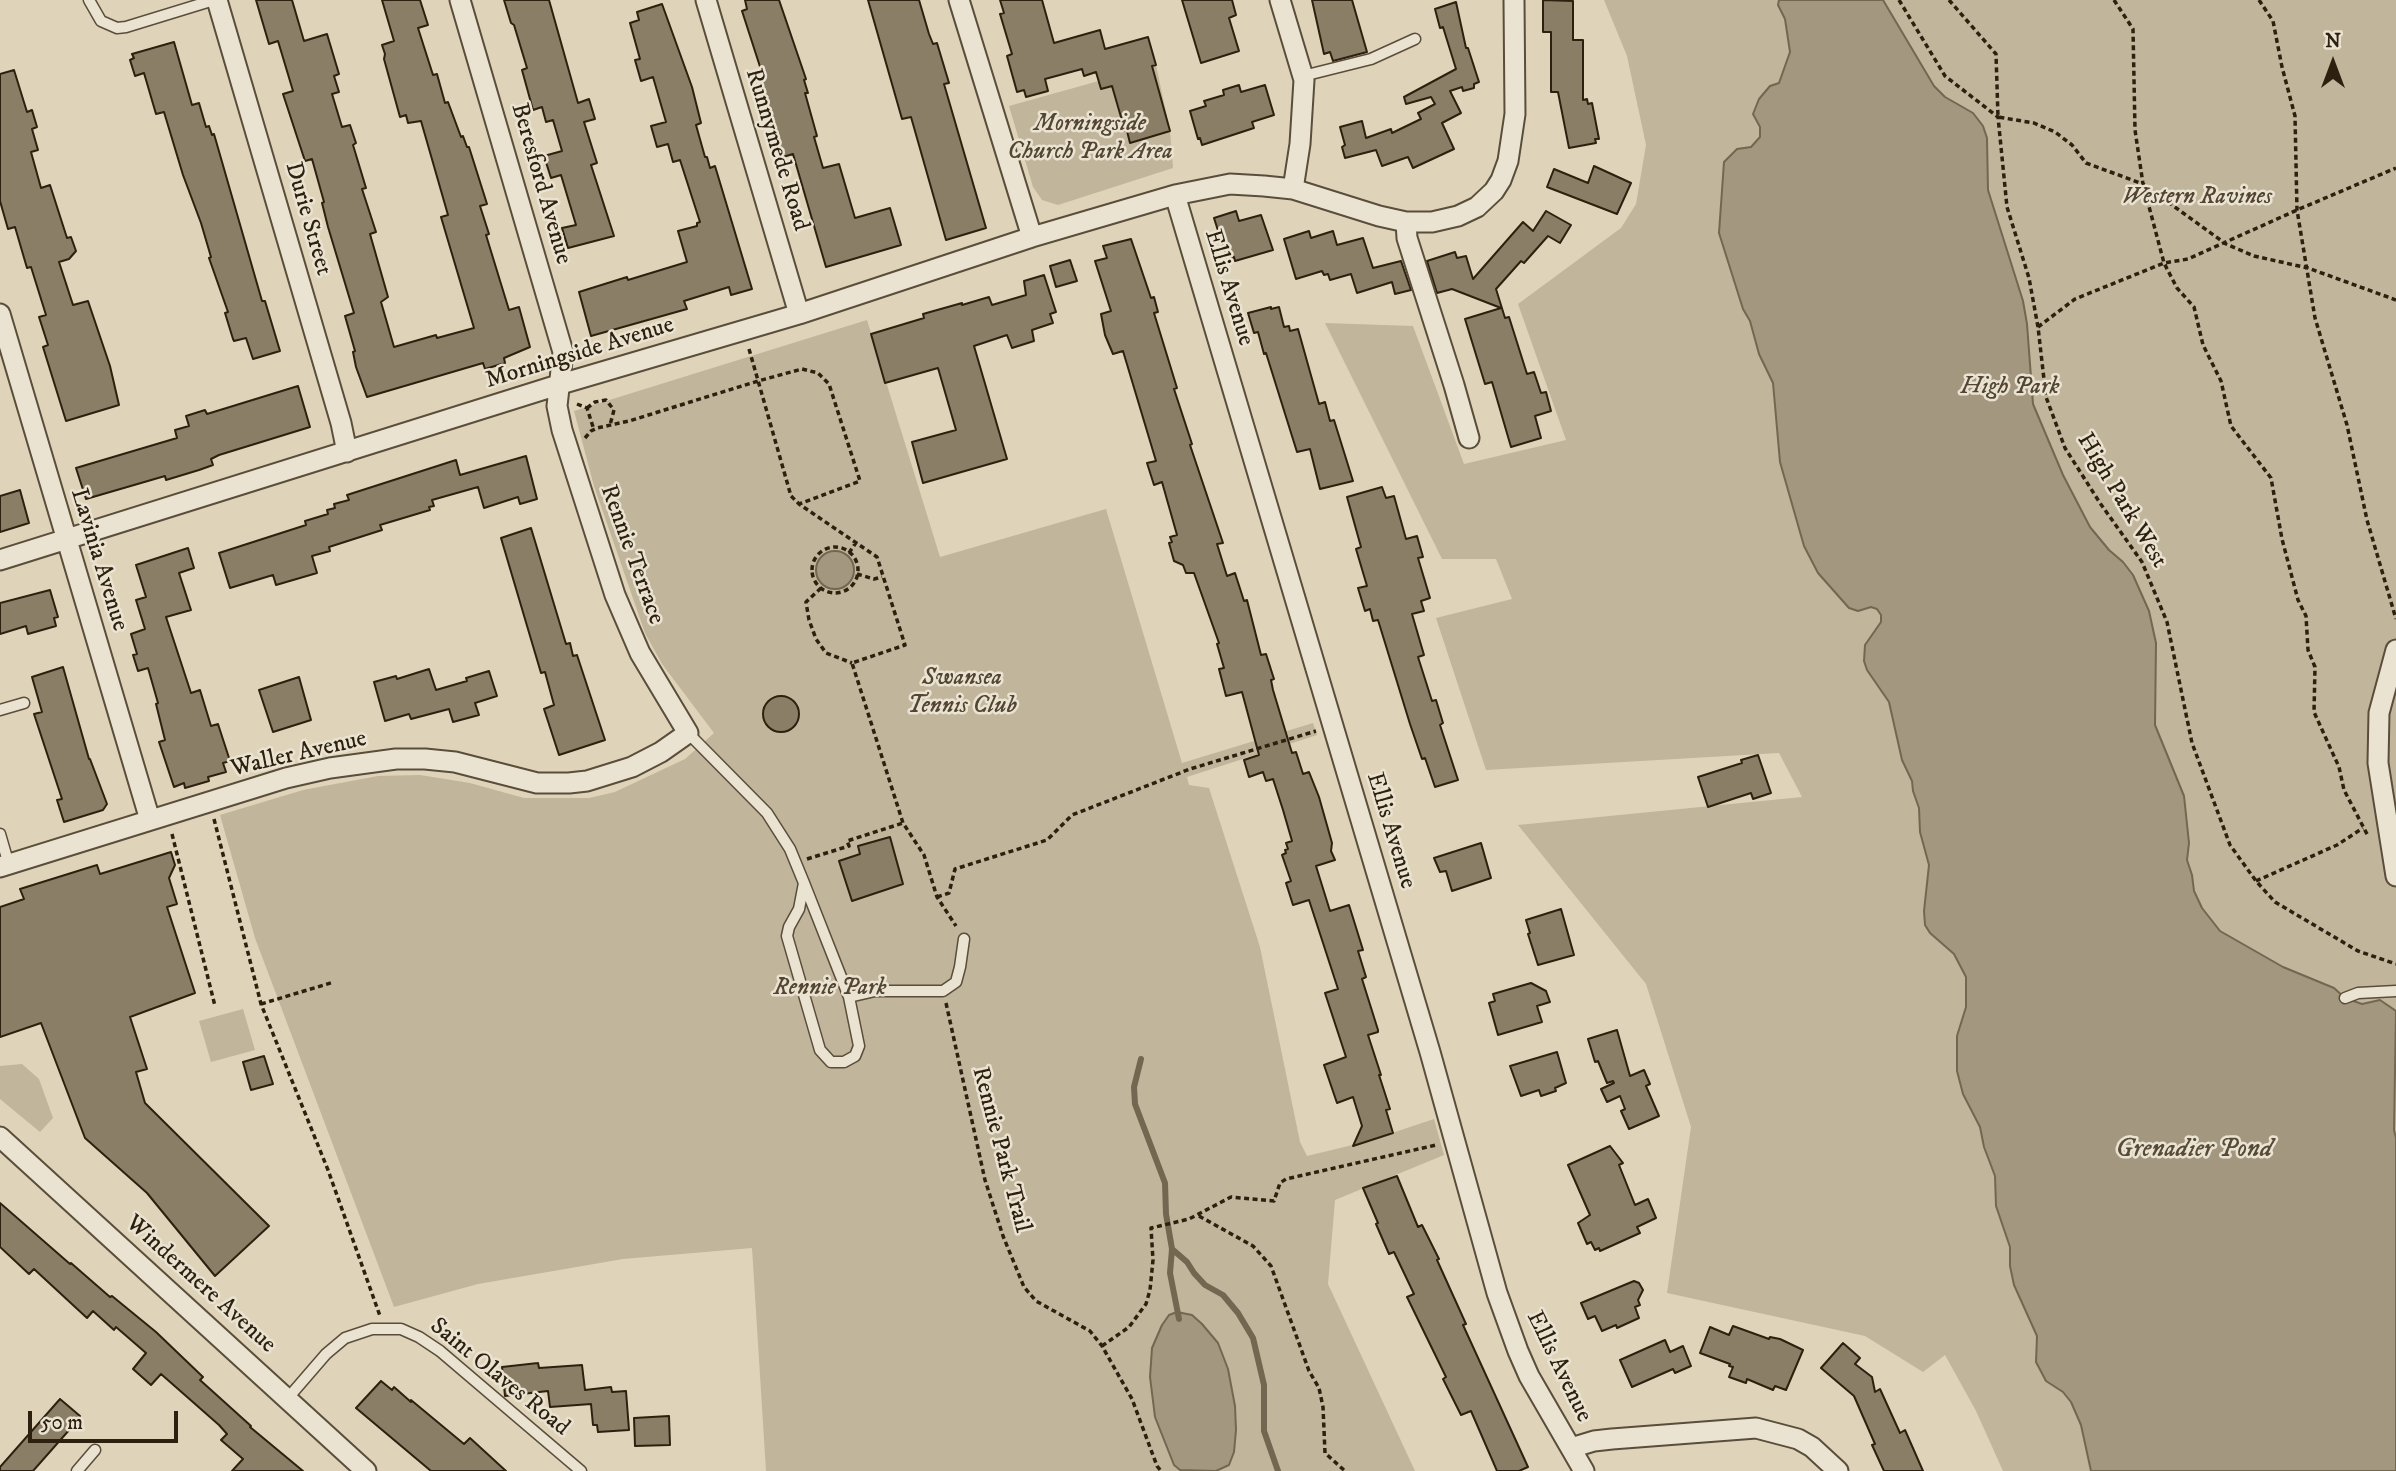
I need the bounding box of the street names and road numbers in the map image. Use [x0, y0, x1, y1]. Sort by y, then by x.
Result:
street label: Runnymede Road [738, 65, 814, 235]
street label: Beresford Avenue [503, 100, 577, 268]
street label: Durie Street [277, 159, 337, 279]
street label: Ellis Avenue [1197, 226, 1259, 350]
street label: Morningside Avenue [482, 312, 678, 396]
street label: High Park West [2069, 428, 2173, 574]
street label: Rennie Terrace [592, 481, 670, 629]
street label: Lavinia Avenue [63, 485, 133, 635]
street label: Waller Avenue [228, 725, 370, 785]
street label: Ellis Avenue [1359, 769, 1421, 893]
street label: Rennie Park Trail [964, 1064, 1036, 1236]
street label: Windermere Avenue [119, 1210, 281, 1360]
street label: Ellis Avenue [1519, 1307, 1597, 1427]
street label: Saint Olaves Road [423, 1313, 575, 1443]

